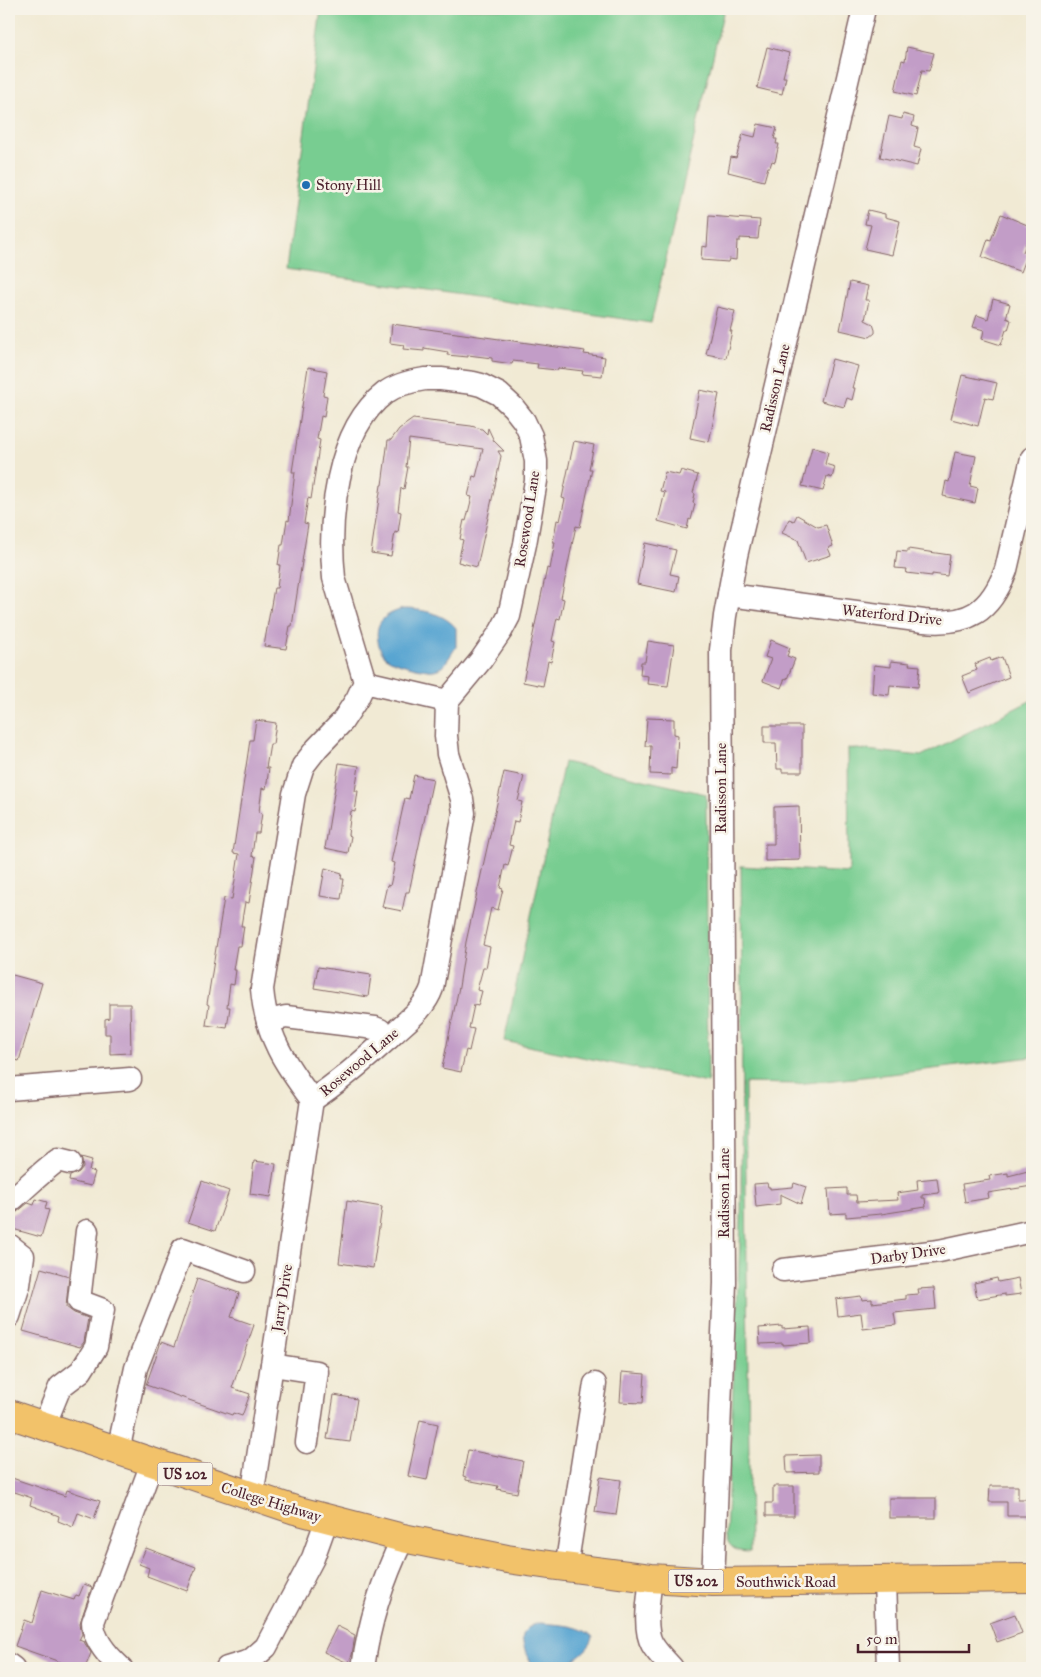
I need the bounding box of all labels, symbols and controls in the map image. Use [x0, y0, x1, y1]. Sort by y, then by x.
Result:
place label: Stony Hill [316, 176, 382, 194]
marker: Stony Hill [300, 179, 312, 191]
street label: Radisson Lane [756, 342, 794, 434]
street label: Rosewood Lane [510, 469, 544, 569]
street label: Waterford Drive [841, 601, 943, 629]
street label: Radisson Lane [712, 743, 730, 833]
street label: Rosewood Lane [316, 1024, 402, 1100]
street label: Radisson Lane [715, 1148, 733, 1238]
street label: Darby Drive [869, 1240, 947, 1268]
street label: Jarry Drive [267, 1263, 297, 1335]
road number: US 202 [158, 1462, 212, 1486]
street label: College Highway [219, 1478, 324, 1526]
road number: US 202 [668, 1570, 724, 1592]
street label: Southwick Road [736, 1573, 837, 1591]
scale bar [858, 1622, 970, 1654]
text: 50 m [866, 1630, 898, 1648]

